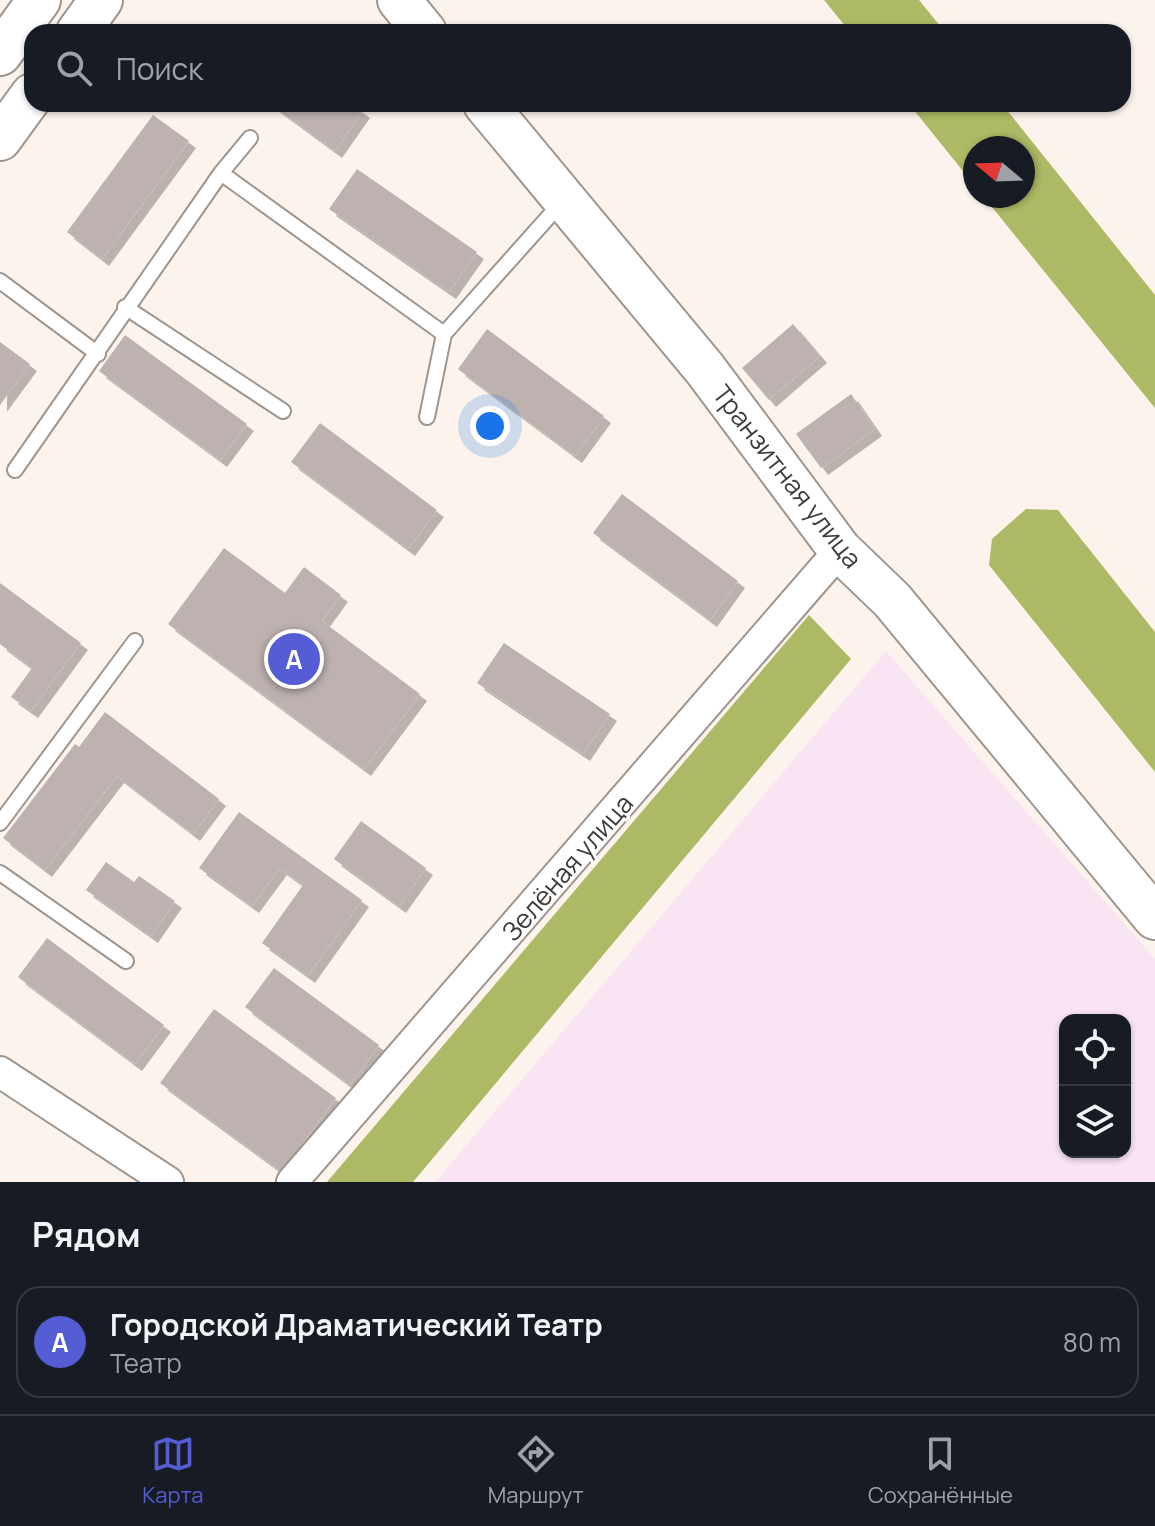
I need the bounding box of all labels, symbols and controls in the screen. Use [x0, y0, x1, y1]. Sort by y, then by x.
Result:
search box [24, 24, 1131, 112]
icon: search [52, 46, 96, 90]
text: Поиск [116, 48, 203, 89]
north arrow [963, 136, 1035, 208]
street label: Транзитная улица [705, 377, 871, 575]
your location [470, 406, 510, 446]
pin: A [268, 629, 320, 689]
street label: Зелёная улица [493, 786, 641, 948]
map controls [1059, 1014, 1131, 1158]
button: locate [1059, 1014, 1131, 1086]
button: layers [1059, 1086, 1131, 1158]
text: Рядом [32, 1211, 141, 1257]
text: Городской Драматический Театр [110, 1304, 603, 1345]
text: A [51, 1324, 69, 1360]
text: 80 m [1063, 1324, 1121, 1360]
text: Театр [110, 1345, 182, 1381]
tab: Карта [142, 1432, 203, 1510]
tab: Маршрут [488, 1432, 584, 1510]
tab: Сохранённые [868, 1432, 1013, 1510]

